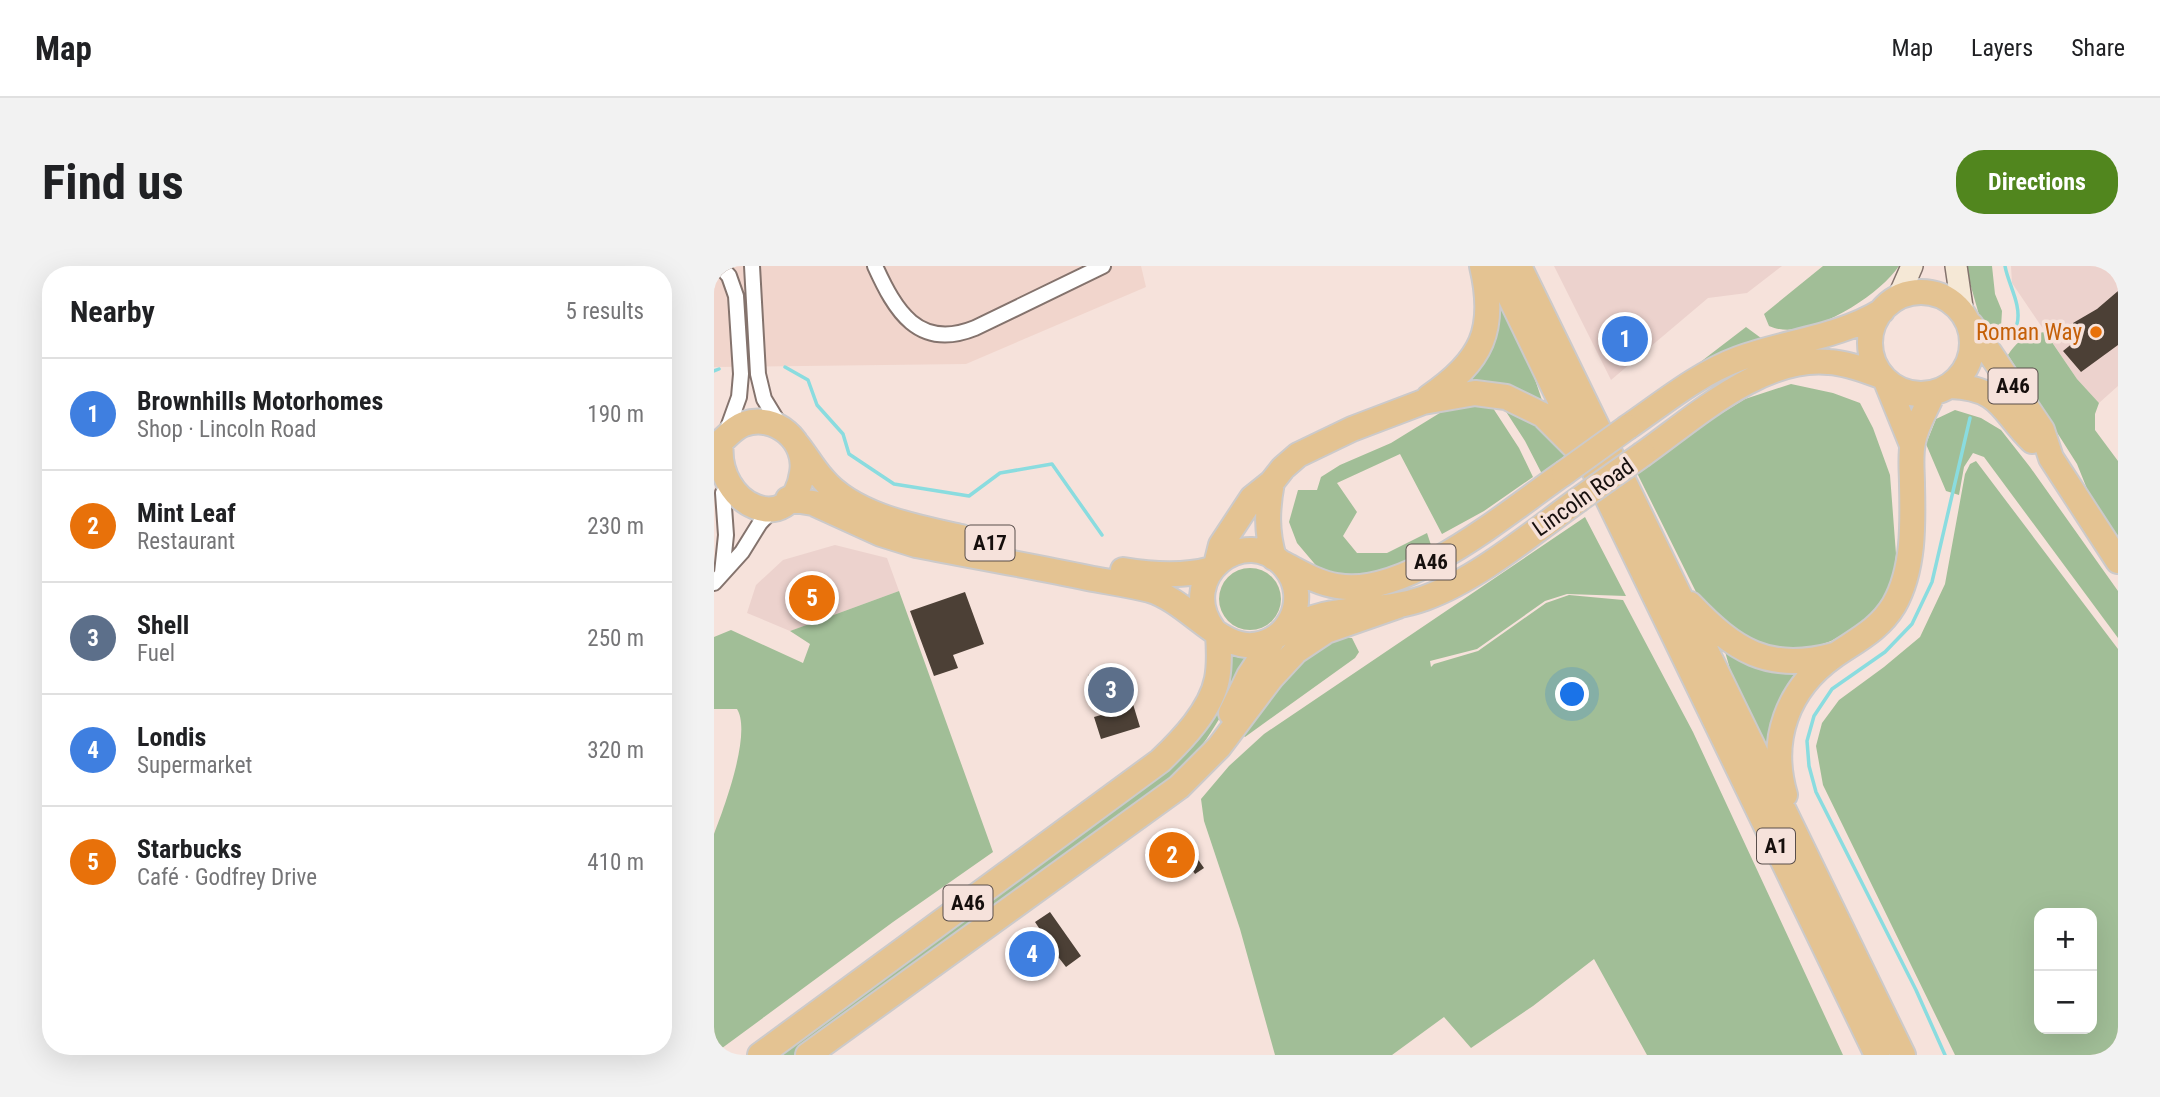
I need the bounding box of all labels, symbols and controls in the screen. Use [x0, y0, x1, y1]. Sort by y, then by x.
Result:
text: Map [35, 29, 92, 68]
text: Map [1892, 34, 1933, 62]
text: Layers [1971, 34, 2033, 62]
text: Share [2071, 34, 2125, 62]
button: Directions [1956, 150, 2118, 214]
text: Find us [42, 154, 184, 211]
text: Nearby [70, 294, 155, 329]
text: 5 results [566, 298, 644, 325]
pin: 1 [1602, 313, 1648, 365]
place label: Roman Way [1976, 319, 2082, 346]
marker: Roman Way [2088, 324, 2104, 340]
road number: A46 [1988, 368, 2038, 404]
text: Brownhills Motorhomes [137, 386, 383, 416]
text: 1 [87, 401, 99, 428]
text: 190 m [587, 401, 644, 428]
text: Shop · Lincoln Road [137, 416, 317, 443]
street label: Lincoln Road [1527, 453, 1639, 542]
text: Mint Leaf [137, 498, 236, 528]
text: 2 [87, 513, 99, 540]
text: 230 m [587, 513, 644, 540]
road number: A17 [966, 526, 1014, 560]
text: Restaurant [137, 528, 235, 555]
road number: A46 [1406, 544, 1456, 580]
pin: 5 [789, 572, 835, 624]
text: Shell [137, 610, 189, 640]
text: 3 [87, 625, 99, 652]
text: 250 m [587, 625, 644, 652]
text: Fuel [137, 640, 175, 667]
pin: 3 [1088, 664, 1134, 716]
your location [1555, 677, 1589, 711]
text: Londis [137, 722, 206, 752]
text: 4 [87, 737, 99, 764]
text: 320 m [587, 737, 644, 764]
text: Supermarket [137, 752, 252, 779]
road number: A1 [1757, 828, 1795, 864]
pin: 2 [1149, 829, 1195, 881]
text: Starbucks [137, 834, 242, 864]
text: 5 [87, 849, 99, 876]
text: 410 m [587, 849, 644, 876]
text: Café · Godfrey Drive [137, 864, 317, 891]
road number: A46 [944, 886, 992, 920]
map controls [2034, 908, 2097, 1034]
button: + [2034, 908, 2097, 971]
pin: 4 [1009, 928, 1055, 980]
button: − [2034, 971, 2097, 1034]

